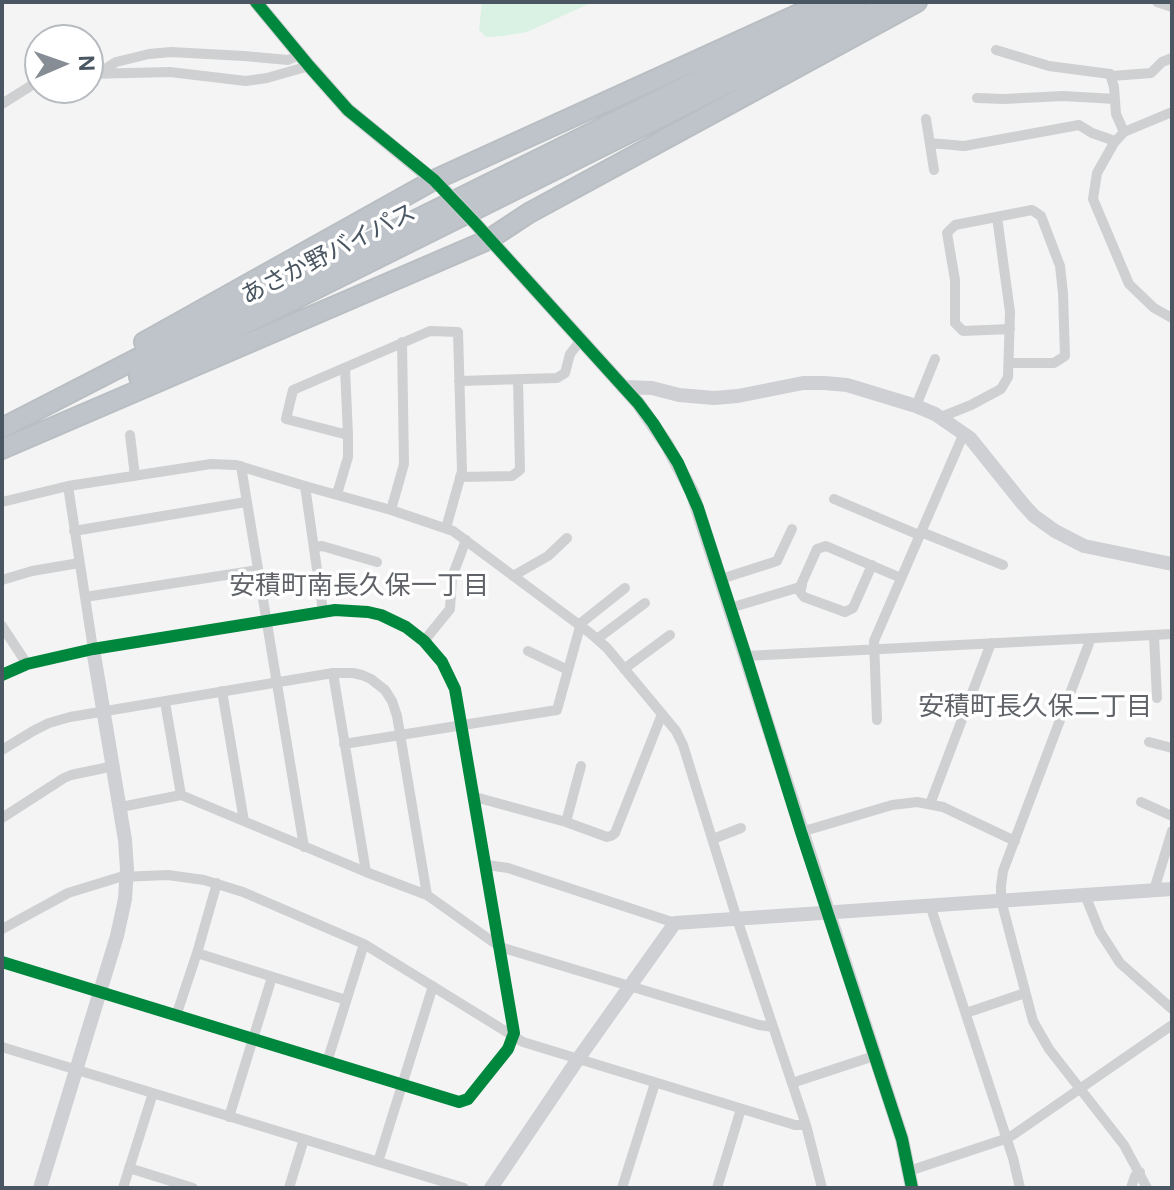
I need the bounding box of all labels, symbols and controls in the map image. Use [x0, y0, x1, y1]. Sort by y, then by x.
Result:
north arrow [24, 24, 104, 104]
text: N [72, 55, 101, 72]
street label: あさか野バイパス [237, 199, 421, 311]
district label: 安積町南長久保一丁目 [229, 571, 489, 603]
district label: 安積町長久保二丁目 [918, 692, 1152, 724]

